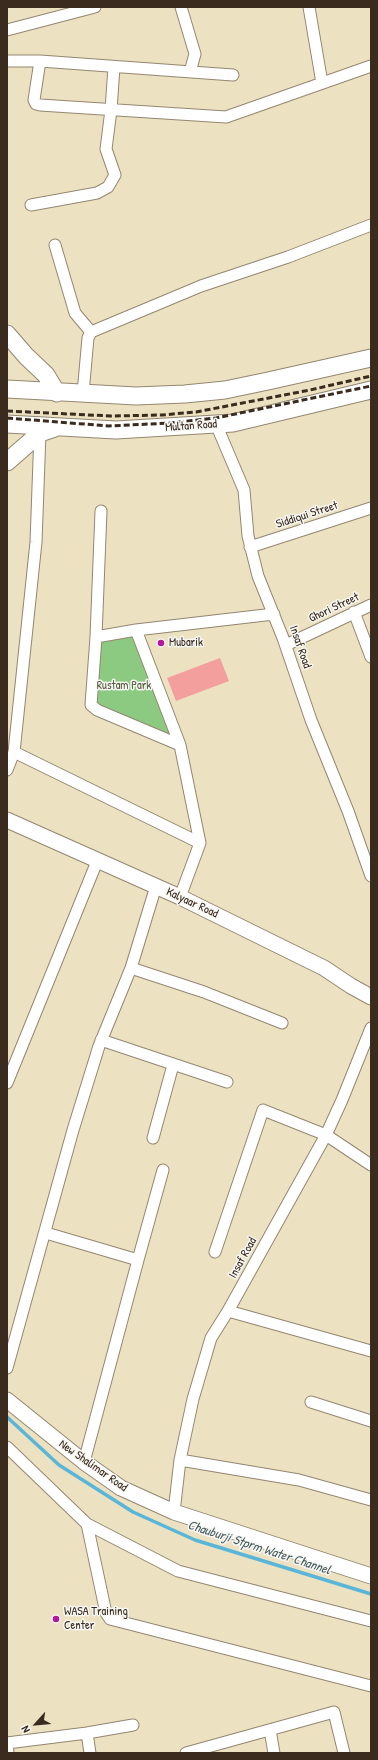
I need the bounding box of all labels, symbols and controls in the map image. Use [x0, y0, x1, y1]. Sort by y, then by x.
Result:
street label: Multan Road [165, 417, 217, 435]
street label: Siddiqui Street [274, 498, 340, 532]
street label: Ghori Street [307, 590, 361, 626]
street label: Insaf Road [286, 624, 314, 670]
place label: Mubarik [169, 636, 203, 650]
marker: Mubarik [156, 638, 166, 648]
park label: Rustam Park [97, 679, 151, 693]
street label: Kalyaar Road [164, 885, 220, 921]
street label: Insaf Road [226, 1235, 260, 1281]
street label: New Shalimar Road [56, 1437, 130, 1495]
water label: Chauburji Stprm Water Channel [186, 1518, 332, 1578]
place label: WASA Training Center [64, 1605, 128, 1633]
marker: WASA Training Center [51, 1614, 61, 1624]
north arrow [16, 1704, 56, 1744]
text: N [18, 1724, 33, 1735]

